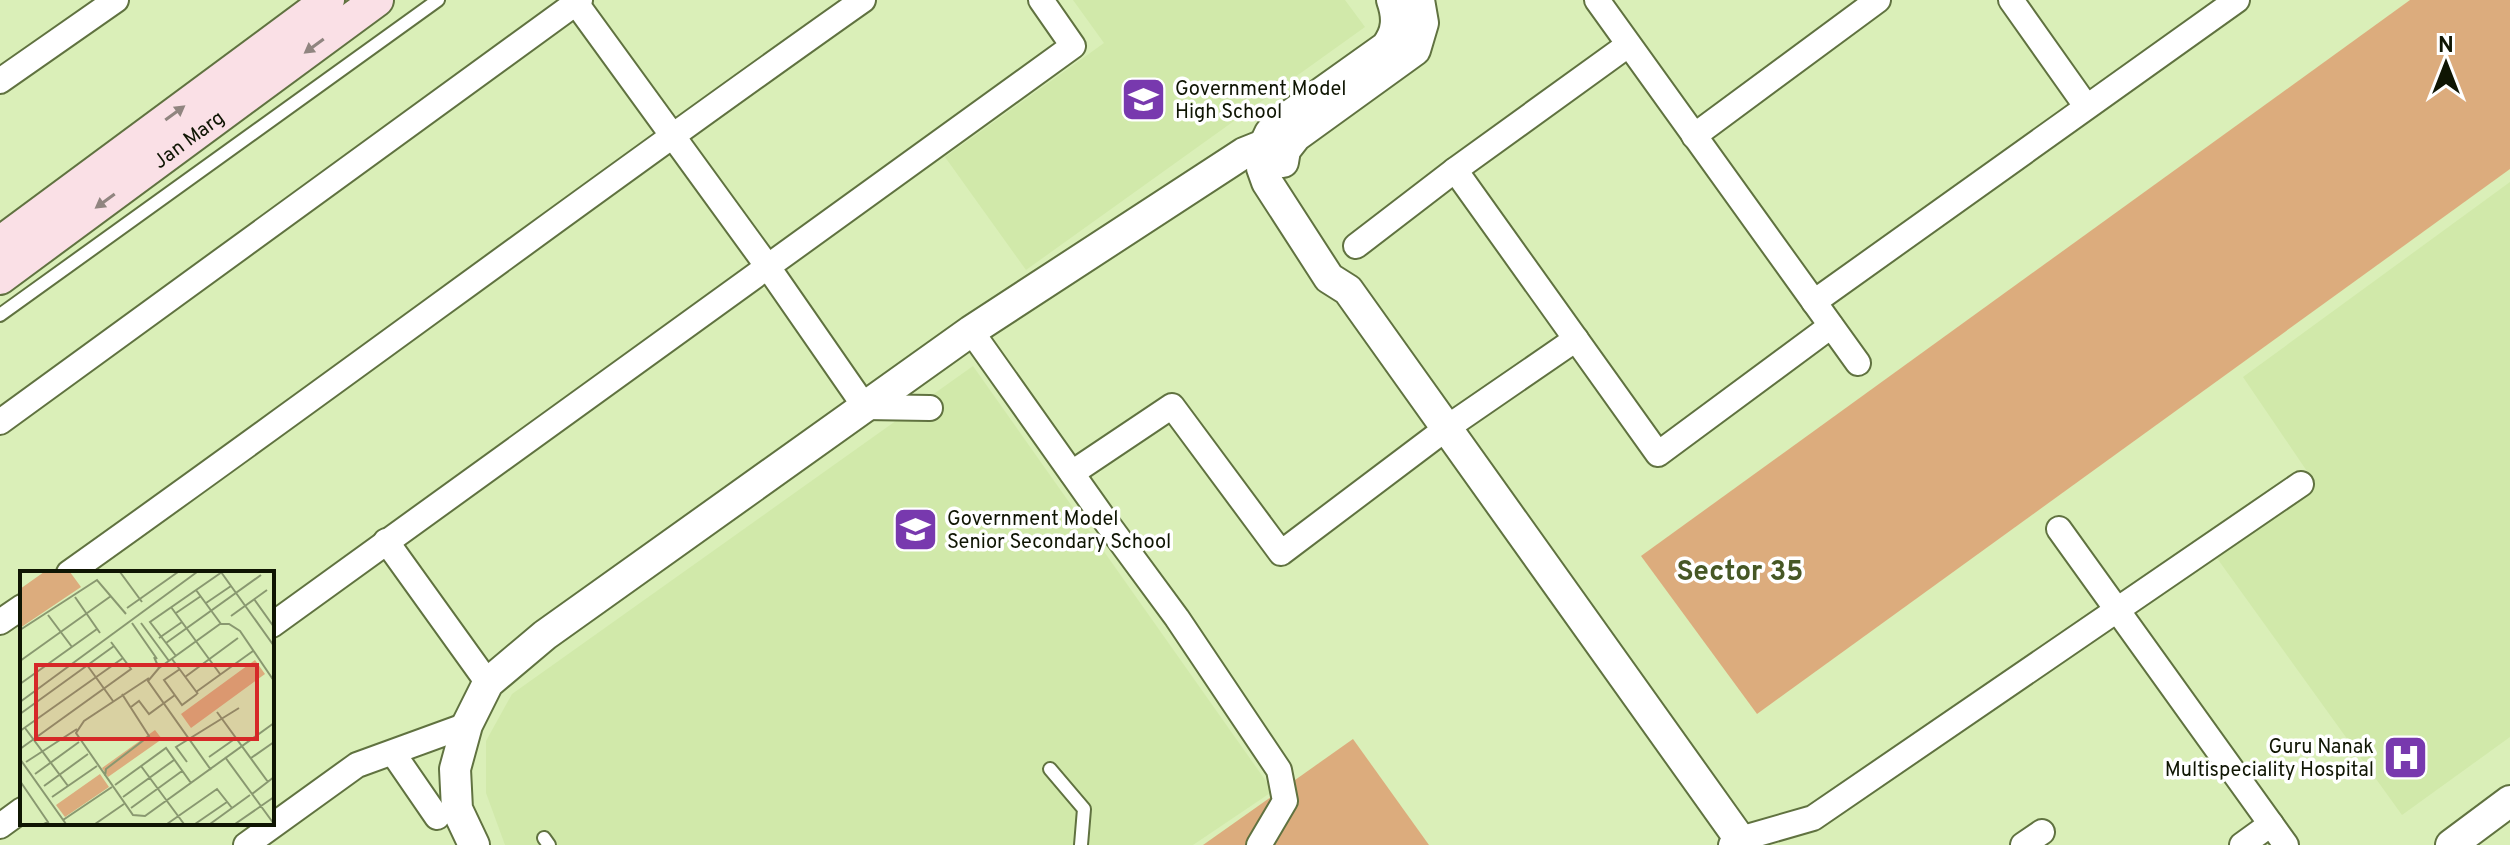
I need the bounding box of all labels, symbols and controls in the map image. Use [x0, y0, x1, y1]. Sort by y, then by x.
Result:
north arrow [2406, 24, 2486, 104]
text: N [2438, 33, 2454, 60]
one-way arrow [304, 38, 324, 54]
school or university icon: Government Model High School [1120, 76, 1168, 124]
place label: Government Model High School [1175, 77, 1346, 126]
street label: Jan Marg [149, 106, 230, 176]
one-way arrow [165, 106, 186, 121]
one-way arrow [94, 192, 115, 208]
school or university icon: Government Model Senior Secondary School [892, 506, 940, 554]
place label: Government Model Senior Secondary School [947, 507, 1171, 556]
district label: Sector 35 [1677, 555, 1803, 591]
inset map [20, 571, 274, 825]
hospital icon: Guru Nanak Multispeciality Hospital [2381, 733, 2429, 781]
place label: Guru Nanak Multispeciality Hospital [2165, 735, 2374, 784]

